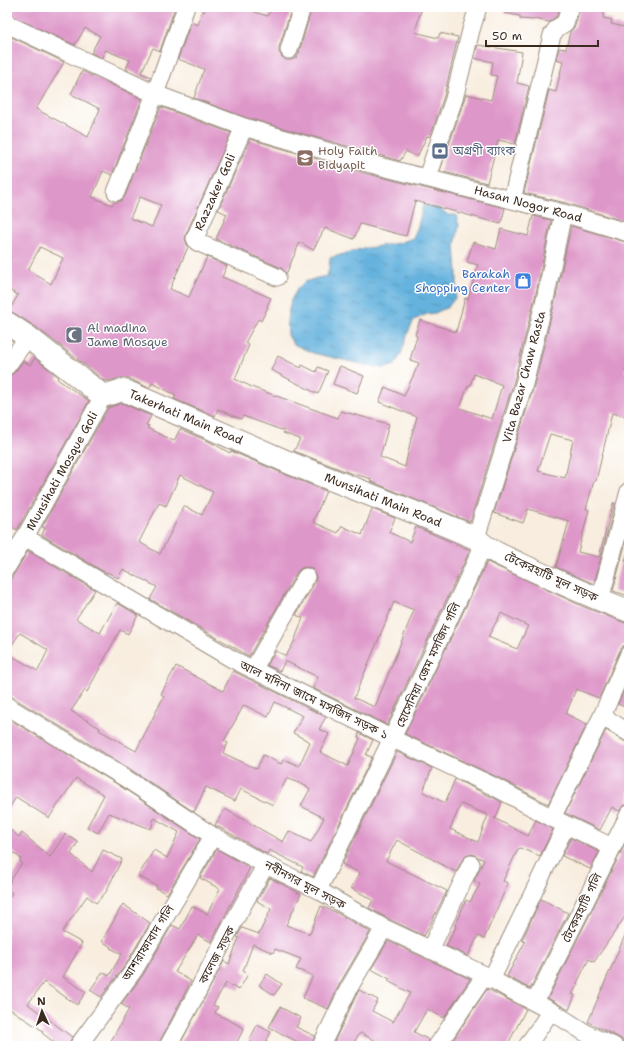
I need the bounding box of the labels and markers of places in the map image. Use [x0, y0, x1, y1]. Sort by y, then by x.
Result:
bank icon: অগ্রণী ব্যাংক [430, 141, 450, 161]
place label: Holy Faith Bidyapit [318, 143, 378, 173]
place label: অগ্রণী ব্যাংক [452, 143, 516, 159]
school or university icon: Holy Faith Bidyapit [295, 148, 315, 168]
place label: Barakah Shopping Center [415, 266, 510, 296]
shop icon: Barakah Shopping Center [513, 271, 533, 291]
place label: Al madina Jame Mosque [87, 320, 168, 350]
mosque icon: Al madina Jame Mosque [64, 325, 84, 345]

